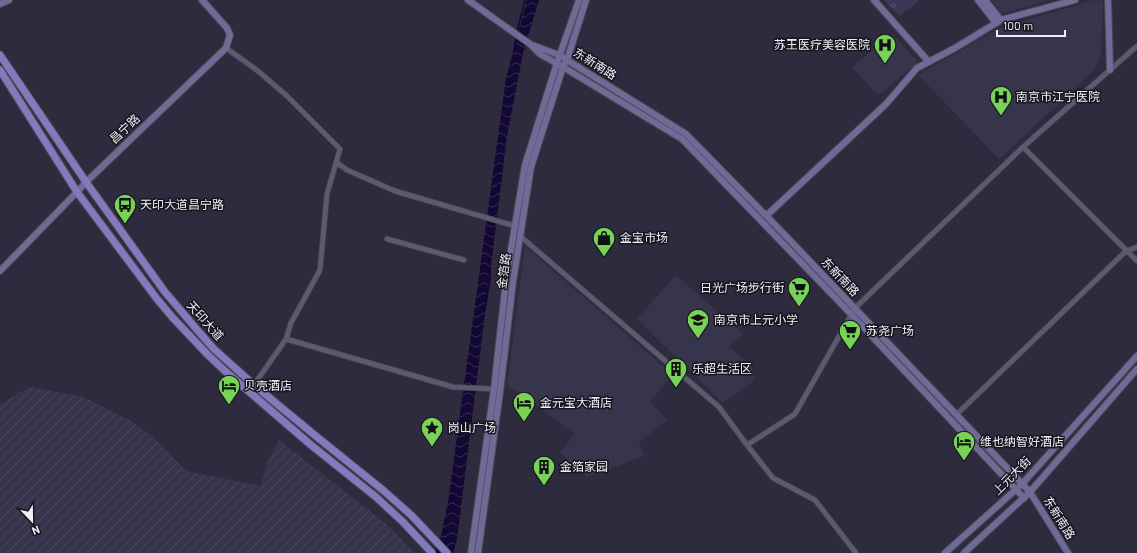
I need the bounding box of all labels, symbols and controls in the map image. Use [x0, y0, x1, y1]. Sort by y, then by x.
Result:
scale bar [997, 12, 1065, 38]
text: 100 m [1003, 18, 1033, 32]
hospital icon: 苏王医疗美容医院 [872, 32, 898, 65]
place label: 苏王医疗美容医院 [774, 37, 870, 51]
street label: 东新南路 [571, 44, 620, 82]
hospital icon: 南京市江宁医院 [988, 84, 1014, 117]
place label: 南京市江宁医院 [1016, 89, 1100, 103]
street label: 昌宁路 [106, 111, 142, 146]
bus stop icon: 天印大道昌宁路 [112, 192, 138, 225]
place label: 天印大道昌宁路 [140, 197, 224, 211]
shop icon: 金宝市场 [591, 225, 617, 258]
place label: 金宝市场 [620, 230, 668, 244]
street label: 金箔路 [494, 252, 512, 290]
street label: 东新南路 [819, 254, 862, 298]
supermarket icon: 日光广场步行街 [786, 275, 812, 308]
place label: 日光广场步行街 [700, 280, 784, 294]
street label: 天印大道 [184, 298, 227, 343]
school or university icon: 南京市上元小学 [685, 307, 711, 340]
place label: 南京市上元小学 [714, 312, 798, 326]
supermarket icon: 苏尧广场 [837, 318, 863, 351]
place label: 苏尧广场 [866, 323, 914, 337]
building icon: 乐超生活区 [663, 356, 689, 389]
place label: 乐超生活区 [692, 361, 752, 375]
hotel icon: 贝壳酒店 [216, 373, 242, 406]
place label: 贝壳酒店 [244, 378, 292, 392]
hotel icon: 金元宝大酒店 [511, 390, 537, 423]
place label: 金元宝大酒店 [540, 395, 612, 409]
place icon: 岗山广场 [419, 415, 445, 448]
place label: 岗山广场 [448, 420, 496, 434]
hotel icon: 维也纳智好酒店 [951, 429, 977, 462]
place label: 维也纳智好酒店 [980, 434, 1064, 448]
street label: 上元大街 [989, 453, 1033, 497]
building icon: 金箔家园 [531, 454, 557, 487]
place label: 金箔家园 [560, 459, 608, 473]
street label: 东新南路 [1041, 493, 1079, 542]
north arrow [12, 501, 52, 541]
text: N [30, 523, 42, 538]

